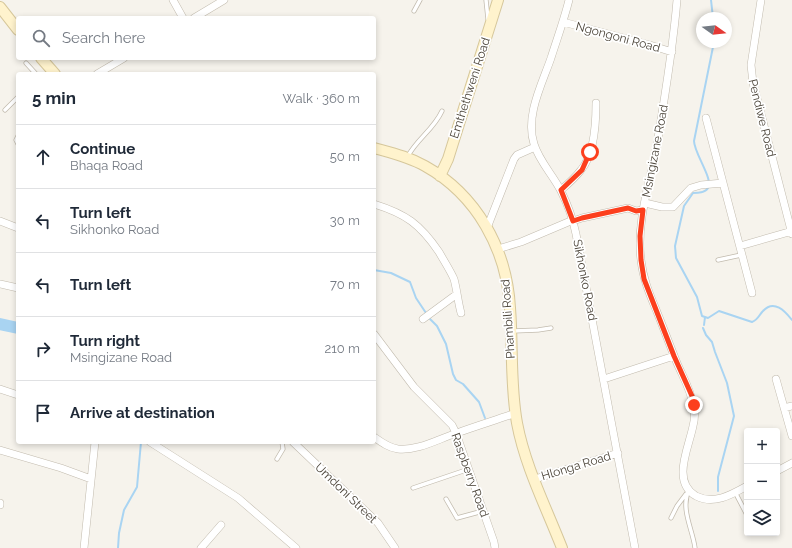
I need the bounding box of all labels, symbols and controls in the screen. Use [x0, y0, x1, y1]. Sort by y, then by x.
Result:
north arrow [696, 12, 732, 48]
search box [16, 16, 376, 60]
street label: Ngongoni Road [574, 19, 662, 55]
icon: search [30, 27, 52, 49]
text: Search here [62, 29, 145, 47]
street label: Emthethweni Road [447, 36, 493, 140]
street label: Pendiwe Road [746, 78, 778, 158]
text: 5 min [32, 88, 76, 108]
text: Walk · 360 m [282, 91, 360, 106]
street label: Msingizane Road [639, 103, 671, 199]
text: Continue [70, 140, 135, 158]
route start [581, 143, 599, 161]
icon: ahead [32, 146, 54, 168]
text: 50 m [330, 149, 360, 164]
text: Bhaqa Road [70, 158, 143, 173]
text: Turn left [70, 204, 131, 222]
icon: left [32, 210, 54, 232]
text: 30 m [330, 213, 360, 228]
text: Sikhonko Road [70, 222, 159, 237]
street label: Sikhonko Road [570, 238, 600, 322]
icon: left [32, 274, 54, 296]
text: Turn left [70, 276, 131, 294]
text: 70 m [330, 277, 360, 292]
street label: Phambili Road [498, 279, 518, 359]
text: Turn right [70, 332, 140, 350]
icon: right [32, 338, 54, 360]
text: 210 m [324, 341, 360, 356]
text: Msingizane Road [70, 350, 172, 365]
route end [685, 396, 703, 414]
icon: arrive [32, 402, 54, 424]
text: Arrive at destination [70, 404, 215, 422]
map controls [744, 428, 780, 536]
button: + [744, 428, 780, 464]
street label: Raspberry Road [448, 431, 492, 519]
street label: Hlonga Road [539, 449, 613, 483]
street label: Umdoni Street [312, 460, 380, 526]
button: − [744, 464, 780, 500]
button: layers [744, 500, 780, 536]

